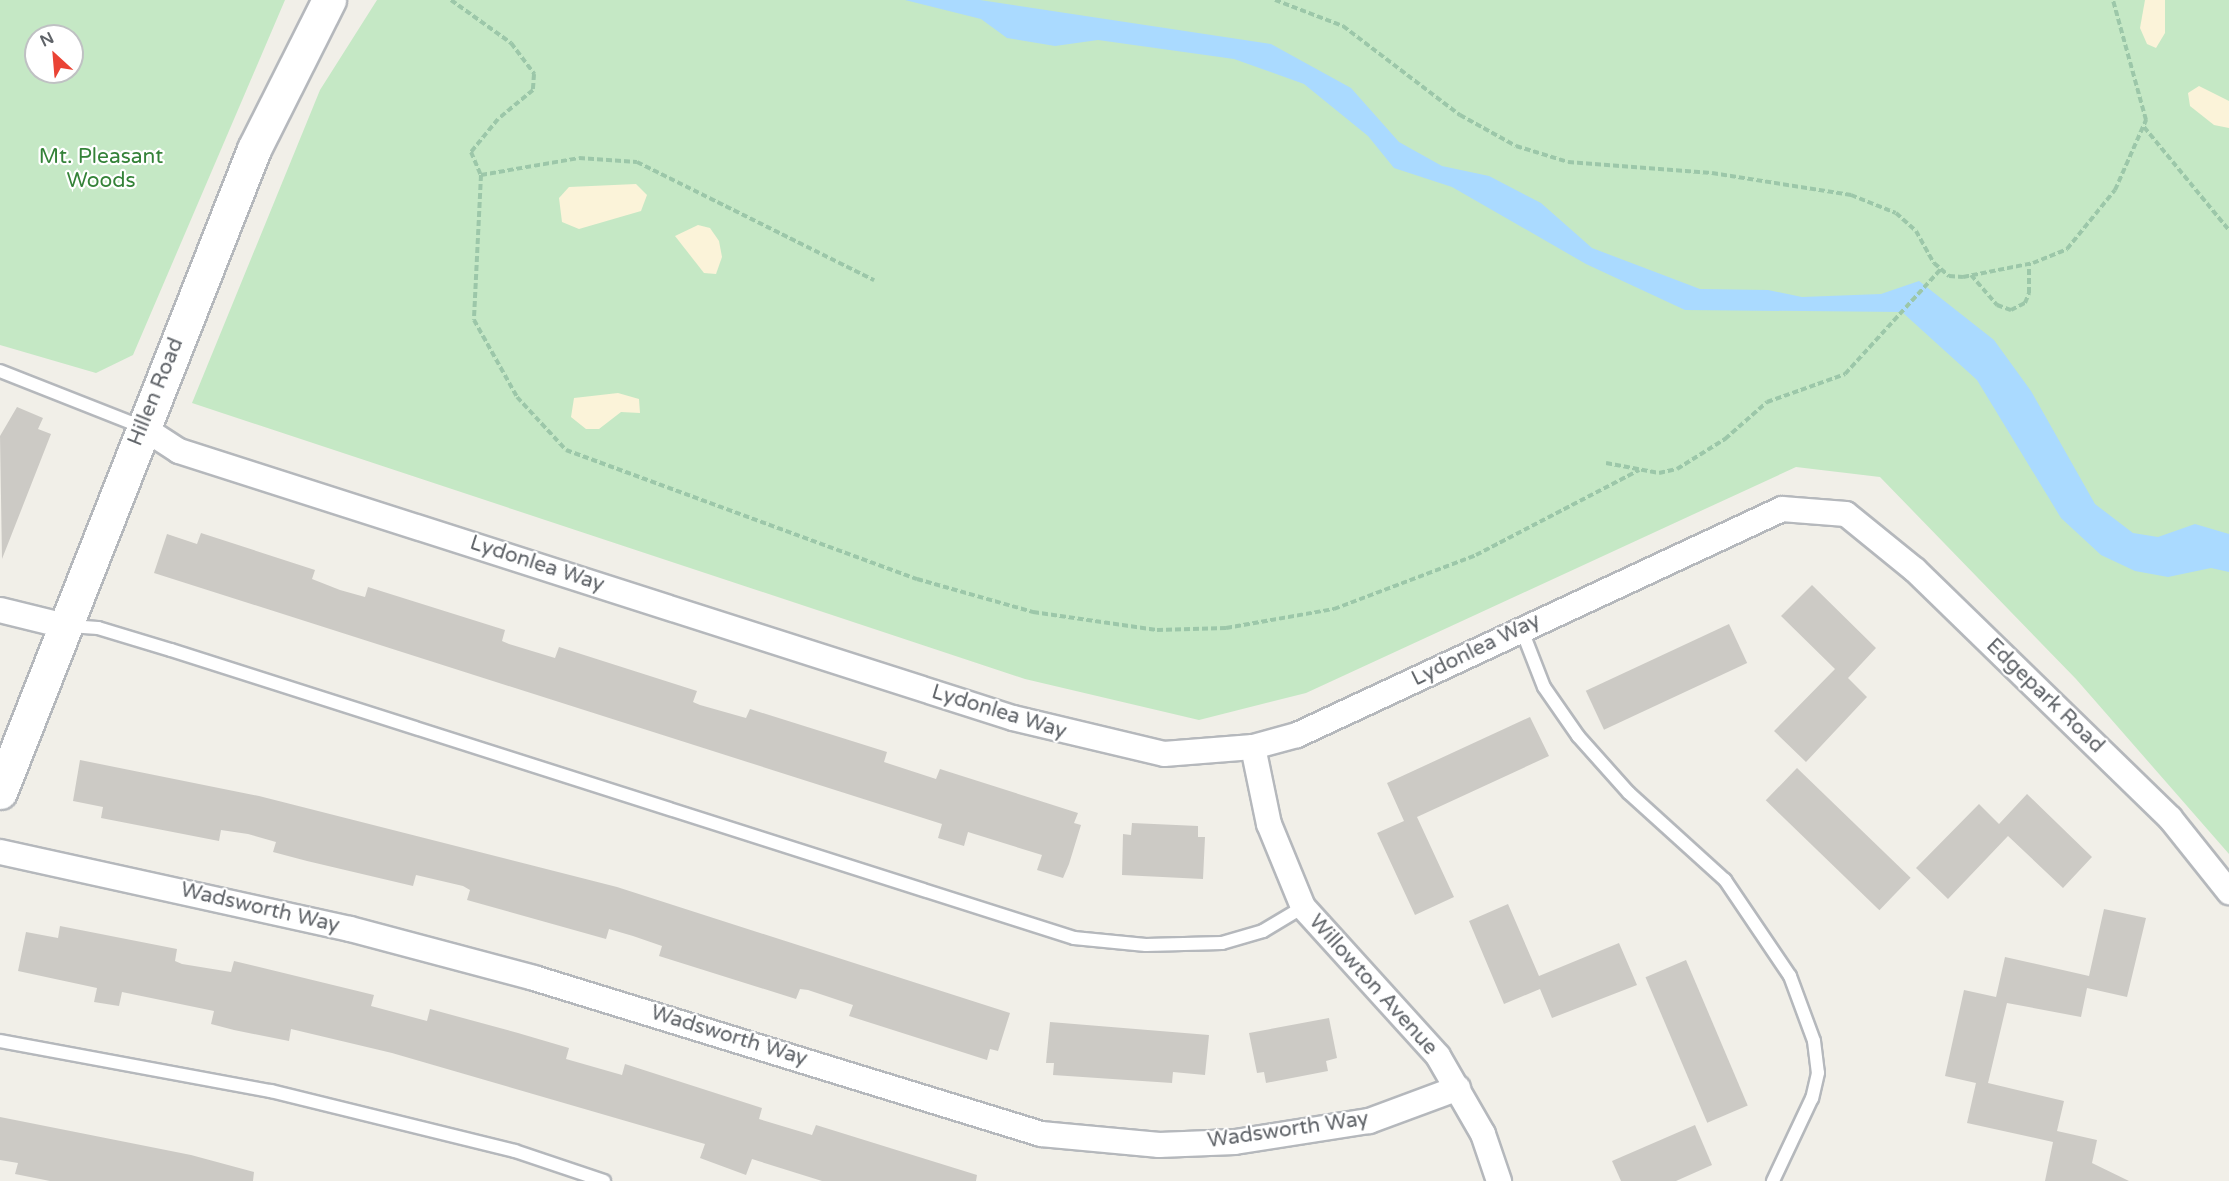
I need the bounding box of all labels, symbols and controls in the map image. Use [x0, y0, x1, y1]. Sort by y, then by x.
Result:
north arrow [24, 24, 84, 84]
text: N [37, 28, 57, 51]
park label: Mt. Pleasant Woods [39, 144, 163, 194]
street label: Hillen Road [123, 334, 189, 450]
street label: Lydonlea Way [467, 530, 607, 598]
street label: Lydonlea Way [1408, 608, 1544, 692]
street label: Edgepark Road [1981, 633, 2109, 759]
street label: Lydonlea Way [929, 680, 1069, 744]
street label: Wadsworth Way [178, 877, 342, 939]
street label: Willowton Avenue [1303, 910, 1443, 1060]
street label: Wadsworth Way [648, 1000, 810, 1072]
street label: Wadsworth Way [1206, 1106, 1370, 1154]

